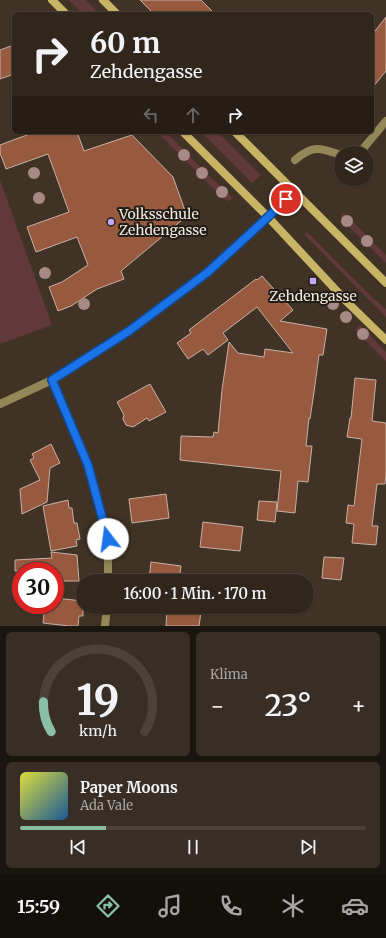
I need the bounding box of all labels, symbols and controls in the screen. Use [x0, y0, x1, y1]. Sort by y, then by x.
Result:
text: 60 m [90, 25, 160, 61]
icon: right [24, 28, 76, 80]
text: Zehdengasse [90, 60, 203, 83]
icon: left [140, 104, 162, 126]
icon: ahead [182, 104, 204, 126]
icon: right [224, 104, 246, 126]
map controls [334, 146, 374, 186]
button: layers [334, 146, 374, 186]
pin [269, 182, 303, 216]
icon: arrive [275, 188, 297, 210]
place label: Volksschule Zehdengasse [118, 205, 207, 239]
marker: Volksschule Zehdengasse [106, 217, 116, 227]
marker: Zehdengasse [308, 276, 318, 286]
place label: Zehdengasse [269, 287, 357, 305]
position arrow [87, 518, 129, 560]
speed limit sign: 30 [12, 562, 64, 614]
text: 16:00 · 1 Min. · 170 m [123, 584, 267, 603]
text: Klima [210, 666, 248, 683]
text: 19 [77, 674, 119, 726]
text: 23° [264, 686, 312, 724]
text: − [210, 692, 225, 720]
text: + [351, 692, 366, 720]
text: km/h [79, 722, 117, 740]
text: Paper Moons [80, 778, 178, 797]
text: Ada Vale [80, 797, 133, 814]
icon: previous [67, 836, 89, 858]
icon: pause [182, 836, 204, 858]
icon: next [297, 836, 319, 858]
icon: directions [94, 892, 122, 920]
icon: music [156, 892, 184, 920]
icon: phone [217, 892, 245, 920]
icon: climate [279, 892, 307, 920]
icon: car [341, 892, 369, 920]
text: 15:59 [17, 895, 60, 918]

